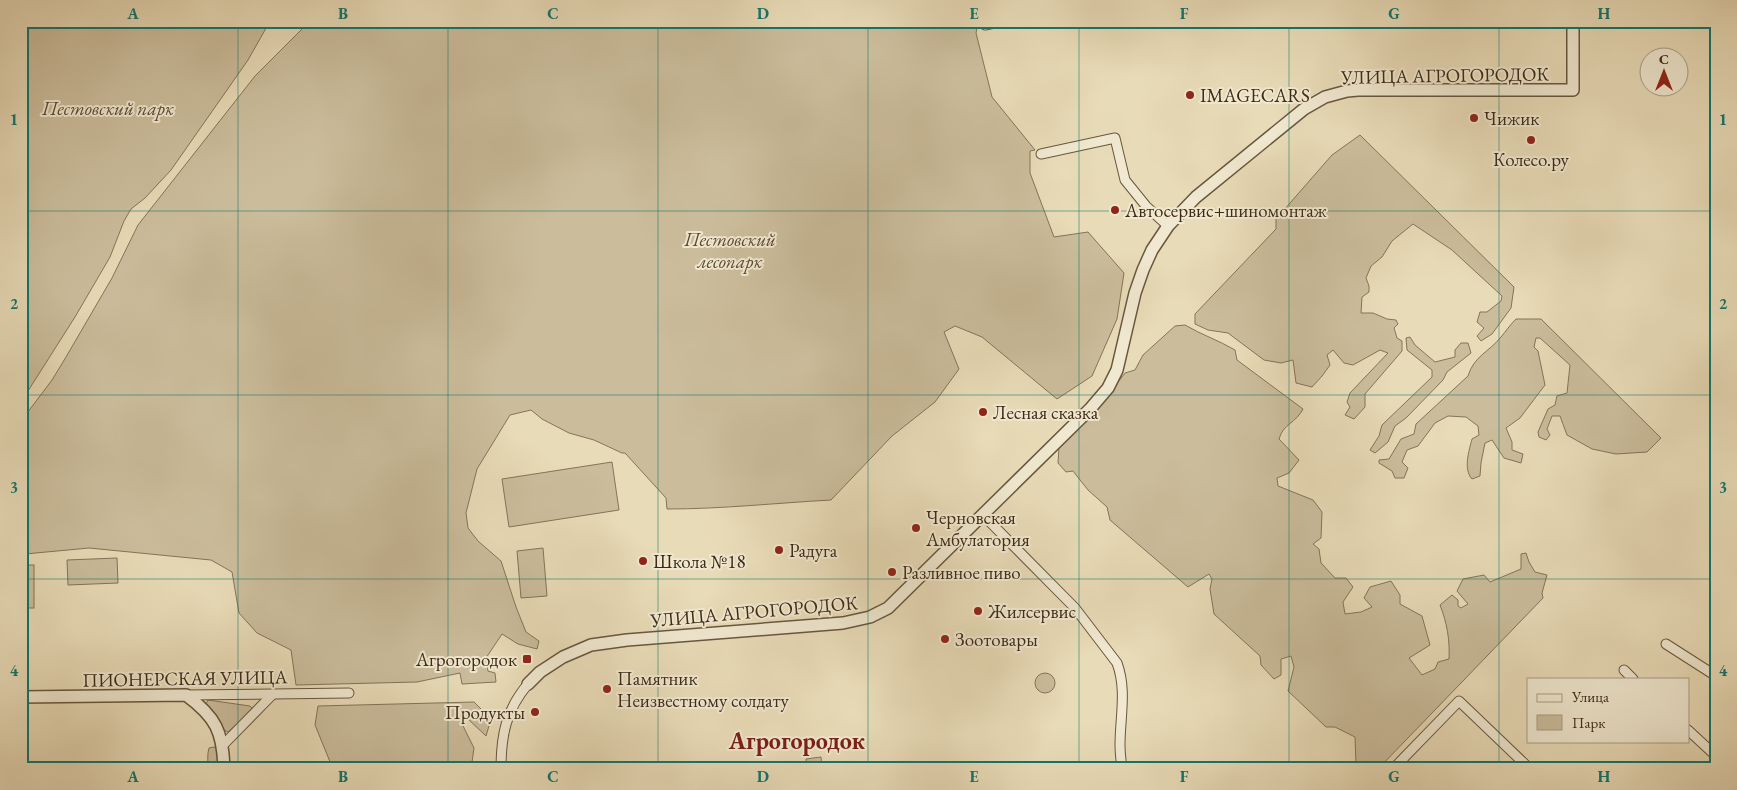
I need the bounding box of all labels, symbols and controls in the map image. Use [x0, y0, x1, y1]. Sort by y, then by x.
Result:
text: A [126, 3, 139, 24]
text: B [338, 3, 348, 24]
text: C [547, 3, 559, 24]
text: D [757, 3, 769, 24]
text: E [969, 3, 979, 24]
text: F [1180, 3, 1189, 24]
text: G [1388, 3, 1400, 24]
text: H [1598, 3, 1611, 24]
north arrow [1640, 48, 1690, 98]
text: С [1659, 50, 1669, 68]
street label: УЛИЦА АГРОГОРОДОК [1340, 61, 1550, 90]
place label: IMAGECARS [1200, 83, 1310, 108]
marker: IMAGECARS [1184, 89, 1196, 101]
park label: Пестовский парк [41, 96, 175, 121]
place label: Чижик [1484, 106, 1539, 131]
text: 1 [10, 109, 18, 130]
text: 1 [1719, 109, 1727, 130]
marker: Чижик [1468, 112, 1480, 124]
marker: Колесо.ру [1525, 134, 1537, 146]
place label: Колесо.ру [1493, 147, 1570, 172]
place label: Автосервис+шиномонтаж [1124, 198, 1328, 223]
marker: Автосервис+шиномонтаж [1109, 204, 1121, 216]
park label: Пестовский лесопарк [683, 227, 776, 274]
text: 2 [10, 293, 19, 314]
text: 2 [1719, 293, 1728, 314]
place label: Лесная сказка [993, 400, 1099, 425]
marker: Лесная сказка [977, 406, 989, 418]
text: 3 [10, 477, 18, 498]
text: 3 [1719, 477, 1727, 498]
place label: Черновская Амбулатория [925, 505, 1030, 552]
marker: Черновская Амбулатория [910, 522, 922, 534]
place label: Радуга [789, 538, 838, 563]
marker: Радуга [773, 544, 785, 556]
place label: Школа №18 [653, 549, 746, 574]
marker: Школа №18 [637, 555, 649, 567]
place label: Разливное пиво [902, 560, 1021, 585]
marker: Разливное пиво [886, 566, 898, 578]
street label: УЛИЦА АГРОГОРОДОК [648, 590, 859, 633]
place label: Жилсервис [987, 599, 1077, 624]
marker: Жилсервис [972, 605, 984, 617]
place label: Зоотовары [955, 627, 1038, 652]
marker: Зоотовары [939, 633, 951, 645]
place label: Агрогородок [415, 647, 517, 672]
marker: Агрогородок [521, 653, 533, 665]
text: 4 [10, 660, 19, 681]
text: 4 [1719, 660, 1728, 681]
street label: ПИОНЕРСКАЯ УЛИЦА [82, 664, 289, 693]
place label: Памятник Неизвестному солдату [617, 666, 789, 713]
legend [1527, 678, 1690, 742]
marker: Памятник Неизвестному солдату [601, 683, 613, 695]
text: Улица [1571, 687, 1609, 706]
place label: Продукты [445, 700, 525, 725]
marker: Продукты [529, 706, 541, 718]
text: Парк [1572, 713, 1605, 732]
district label: Агрогородок [728, 725, 866, 756]
text: A [126, 766, 139, 787]
text: B [338, 766, 348, 787]
text: C [547, 766, 559, 787]
text: D [757, 766, 769, 787]
text: E [969, 766, 979, 787]
text: F [1180, 766, 1189, 787]
text: G [1388, 766, 1400, 787]
text: H [1598, 766, 1611, 787]

